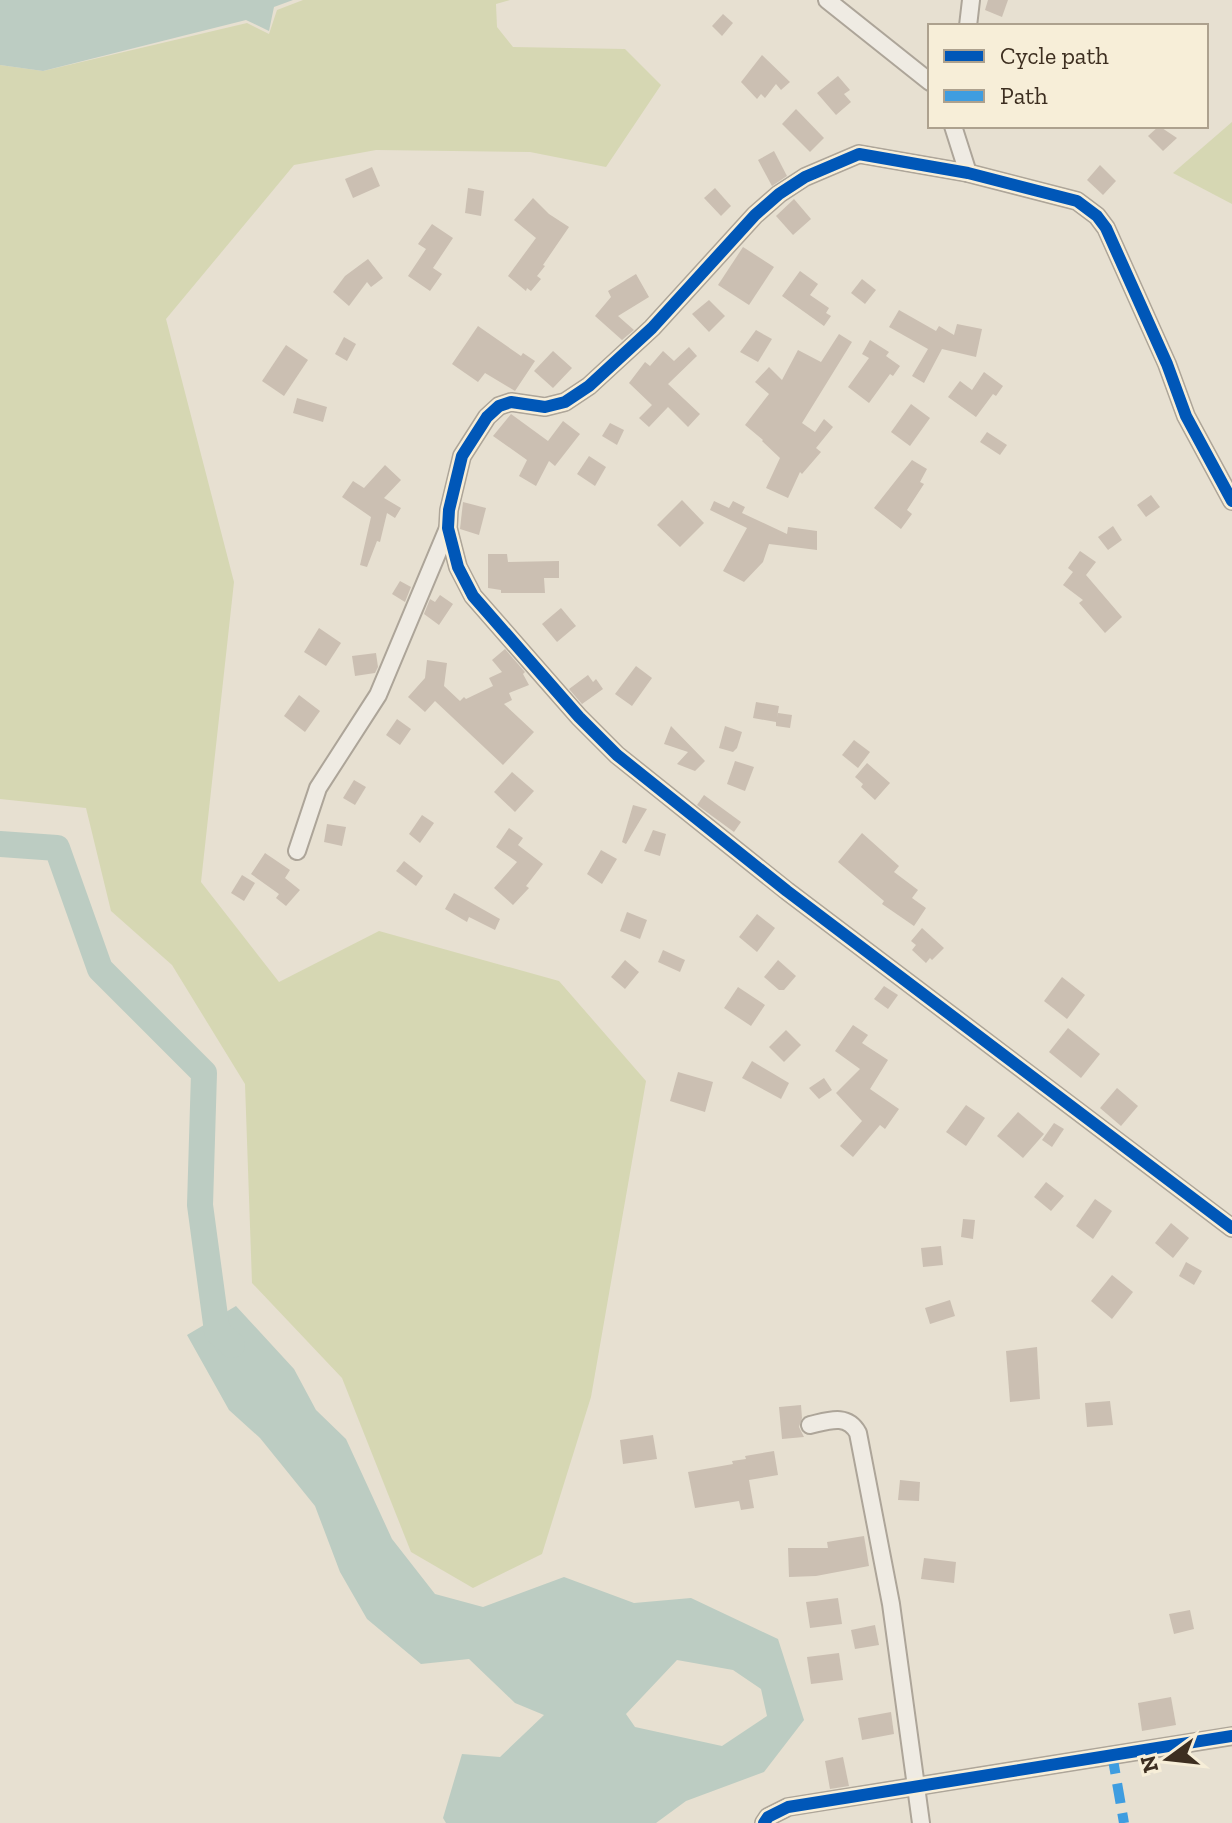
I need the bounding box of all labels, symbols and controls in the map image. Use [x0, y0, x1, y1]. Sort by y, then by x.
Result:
legend [928, 24, 1208, 128]
text: Cycle path [1000, 41, 1109, 70]
text: Path [1000, 81, 1048, 110]
north arrow [1128, 1719, 1208, 1799]
text: N [1134, 1752, 1164, 1776]

